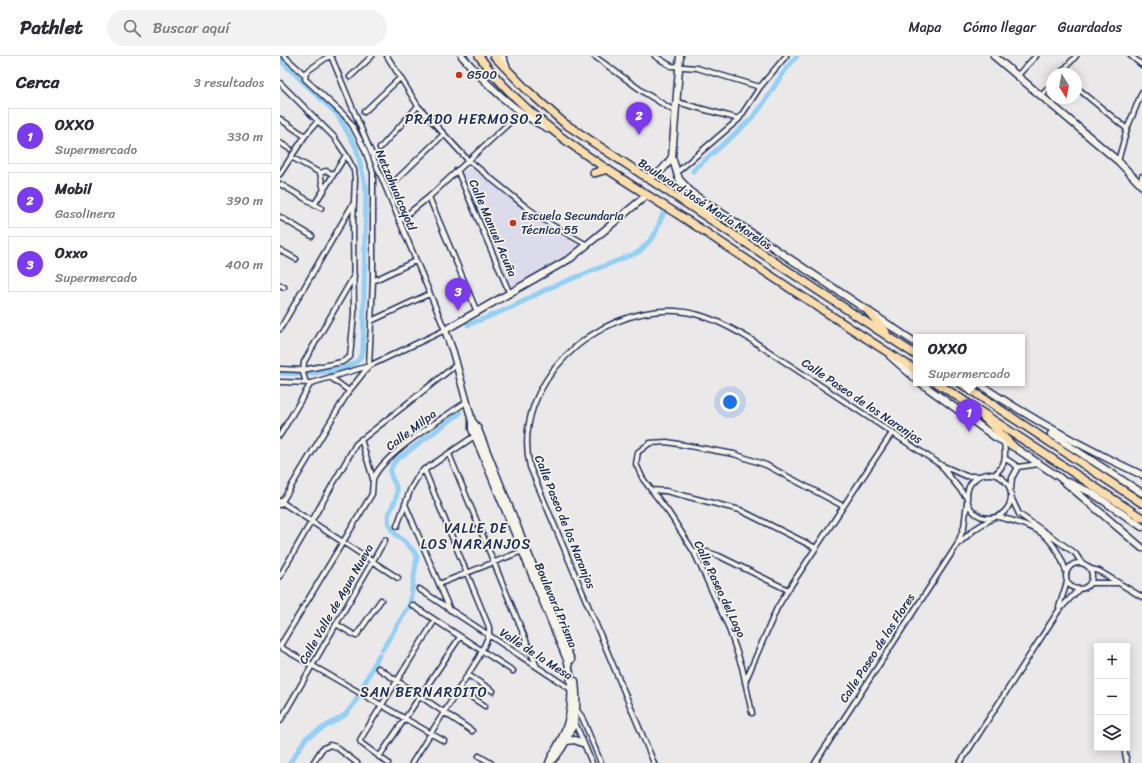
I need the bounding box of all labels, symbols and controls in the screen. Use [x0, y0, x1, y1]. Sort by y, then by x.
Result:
search box [107, 10, 387, 46]
text: Pathlet [20, 11, 83, 44]
text: Buscar aquí [153, 15, 229, 41]
text: Mapa [908, 15, 941, 40]
text: Cómo llegar [963, 15, 1036, 40]
text: Guardados [1058, 15, 1122, 40]
icon: search [121, 17, 143, 39]
place label: G500 [467, 64, 497, 86]
text: Cerca [16, 67, 59, 97]
north arrow [1046, 68, 1082, 104]
marker: G500 [454, 70, 464, 80]
text: 3 resultados [194, 71, 264, 94]
pin: 2 [626, 102, 652, 135]
district label: PRADO HERMOSO 2 [405, 107, 543, 132]
text: OXXO [55, 112, 94, 138]
text: 1 [27, 125, 33, 148]
text: 330 m [227, 125, 263, 148]
text: Supermercado [55, 138, 137, 161]
street label: Netzahualcoyotl [369, 146, 423, 235]
street label: Boulevard José María Morelos [633, 152, 777, 256]
text: Mobil [55, 176, 92, 202]
street label: Calle Manuel Acuña [462, 176, 524, 280]
text: 2 [26, 189, 34, 212]
text: 390 m [226, 189, 263, 212]
text: Gasolinera [55, 202, 115, 225]
place label: Escuela Secundaria Técnica 55 [521, 205, 625, 241]
marker: Escuela Secundaria Técnica 55 [508, 218, 518, 228]
text: Oxxo [55, 240, 88, 266]
text: 3 [26, 253, 34, 276]
text: 400 m [225, 253, 263, 276]
text: Supermercado [55, 266, 137, 289]
pin: 3 [445, 278, 471, 311]
popup [913, 334, 1025, 386]
text: OXXO [928, 336, 967, 362]
street label: Calle Paseo de los Naranjos [797, 352, 928, 450]
text: Supermercado [928, 362, 1010, 385]
your location [720, 392, 740, 412]
pin: 1 [956, 399, 982, 432]
street label: Calle Milpa [381, 403, 441, 457]
street label: Calle Paseo de los Naranjos [528, 452, 602, 593]
district label: VALLE DE LOS NARANJOS [421, 516, 531, 557]
street label: Calle Paseo del Lago [688, 537, 752, 641]
street label: Calle Valle de Agua Nueva [292, 540, 380, 668]
street label: Boulevard Prisma [528, 559, 584, 651]
street label: Calle Paseo de las Flores [833, 589, 921, 707]
street label: Valle de la Mesa [495, 622, 577, 686]
map controls [1094, 643, 1130, 751]
button: + [1094, 643, 1130, 679]
button: − [1094, 679, 1130, 715]
district label: SAN BERNARDITO [360, 680, 488, 705]
button: layers [1094, 715, 1130, 751]

